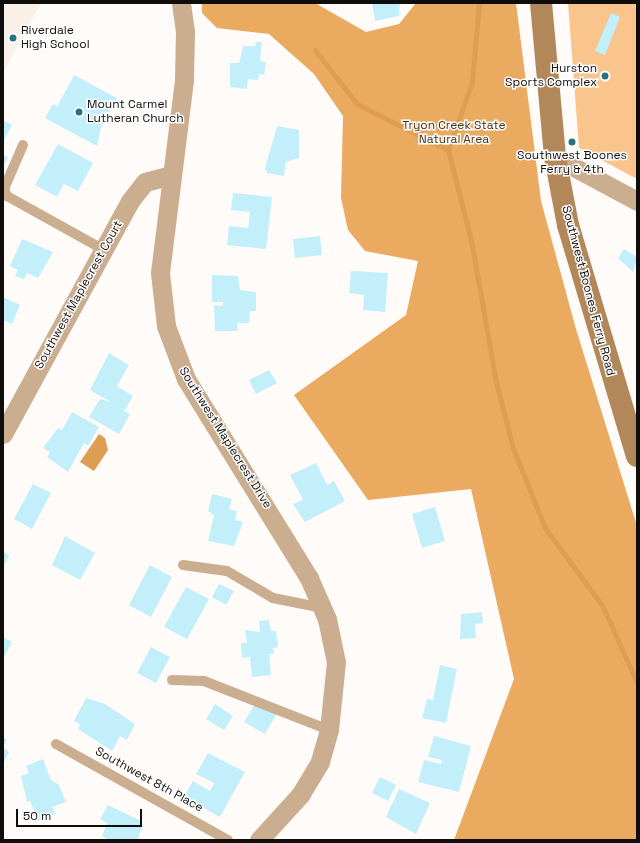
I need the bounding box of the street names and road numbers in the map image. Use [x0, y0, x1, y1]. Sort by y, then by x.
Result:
street label: Southwest Boones Ferry Road [558, 204, 618, 378]
street label: Southwest Maplecrest Court [32, 218, 126, 372]
street label: Southwest Maplecrest Drive [176, 365, 274, 511]
street label: Southwest 8th Place [93, 744, 205, 816]

